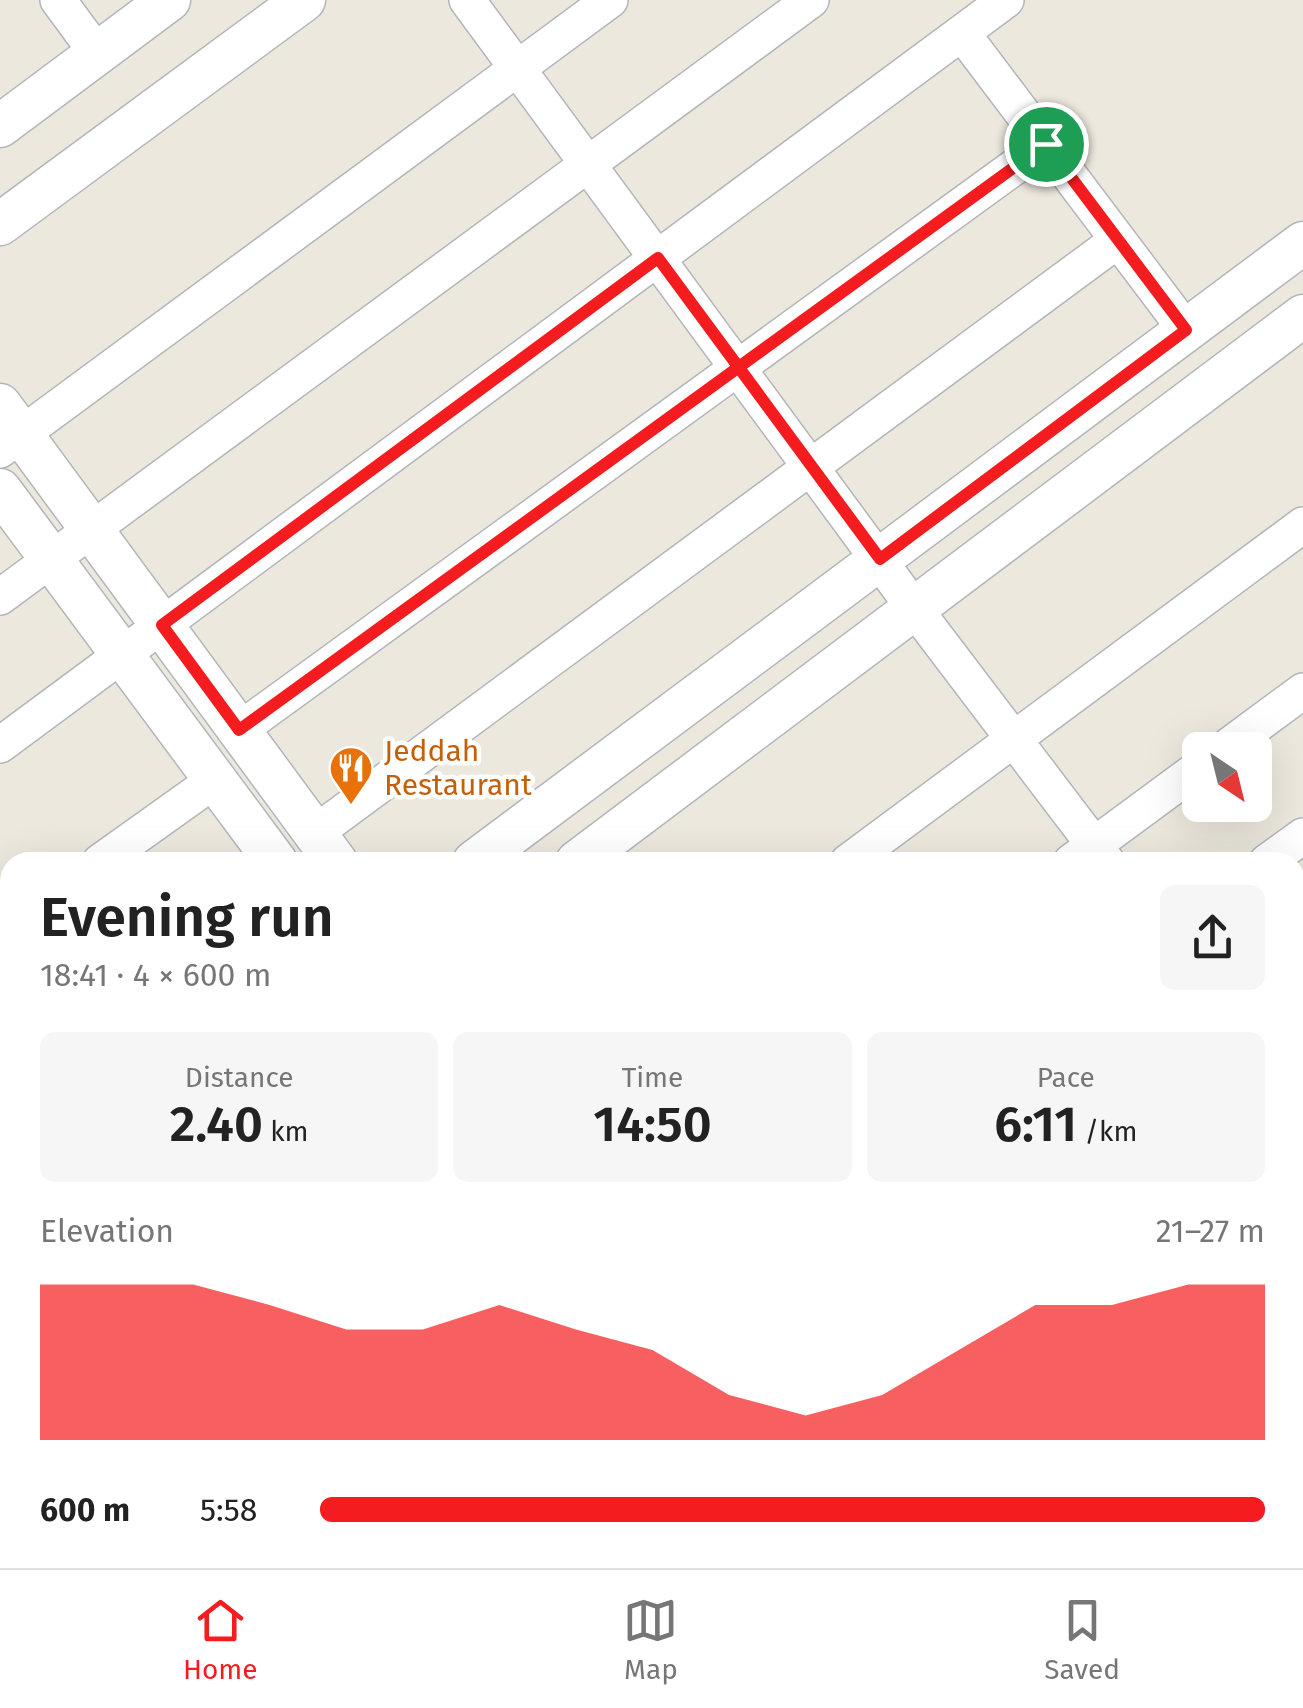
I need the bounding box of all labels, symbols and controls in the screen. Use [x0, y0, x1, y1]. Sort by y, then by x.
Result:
pin [1004, 102, 1089, 187]
icon: arrive [1019, 117, 1074, 172]
north arrow [1182, 732, 1272, 822]
map controls [1182, 732, 1272, 822]
place label: Jeddah Restaurant [384, 733, 532, 803]
restaurant icon: Jeddah Restaurant [328, 745, 374, 806]
text: Evening run [40, 885, 334, 951]
button: share [1160, 885, 1265, 990]
text: 18:41 · 4 × 600 m [40, 956, 271, 994]
text: Distance [185, 1061, 293, 1094]
text: Time [622, 1061, 683, 1094]
text: Pace [1037, 1061, 1095, 1094]
text: 2.40 [170, 1094, 263, 1154]
text: 14:50 [593, 1094, 712, 1154]
text: 6:11 [994, 1094, 1077, 1154]
text: km [263, 1115, 309, 1148]
text: /km [1077, 1115, 1137, 1148]
text: Elevation [40, 1212, 174, 1250]
text: 21–27 m [1156, 1212, 1265, 1250]
text: 600 m [40, 1491, 130, 1529]
text: 5:58 [200, 1491, 258, 1529]
tab: Home [183, 1593, 258, 1686]
tab: Map [623, 1593, 678, 1686]
tab: Saved [1044, 1593, 1120, 1686]

